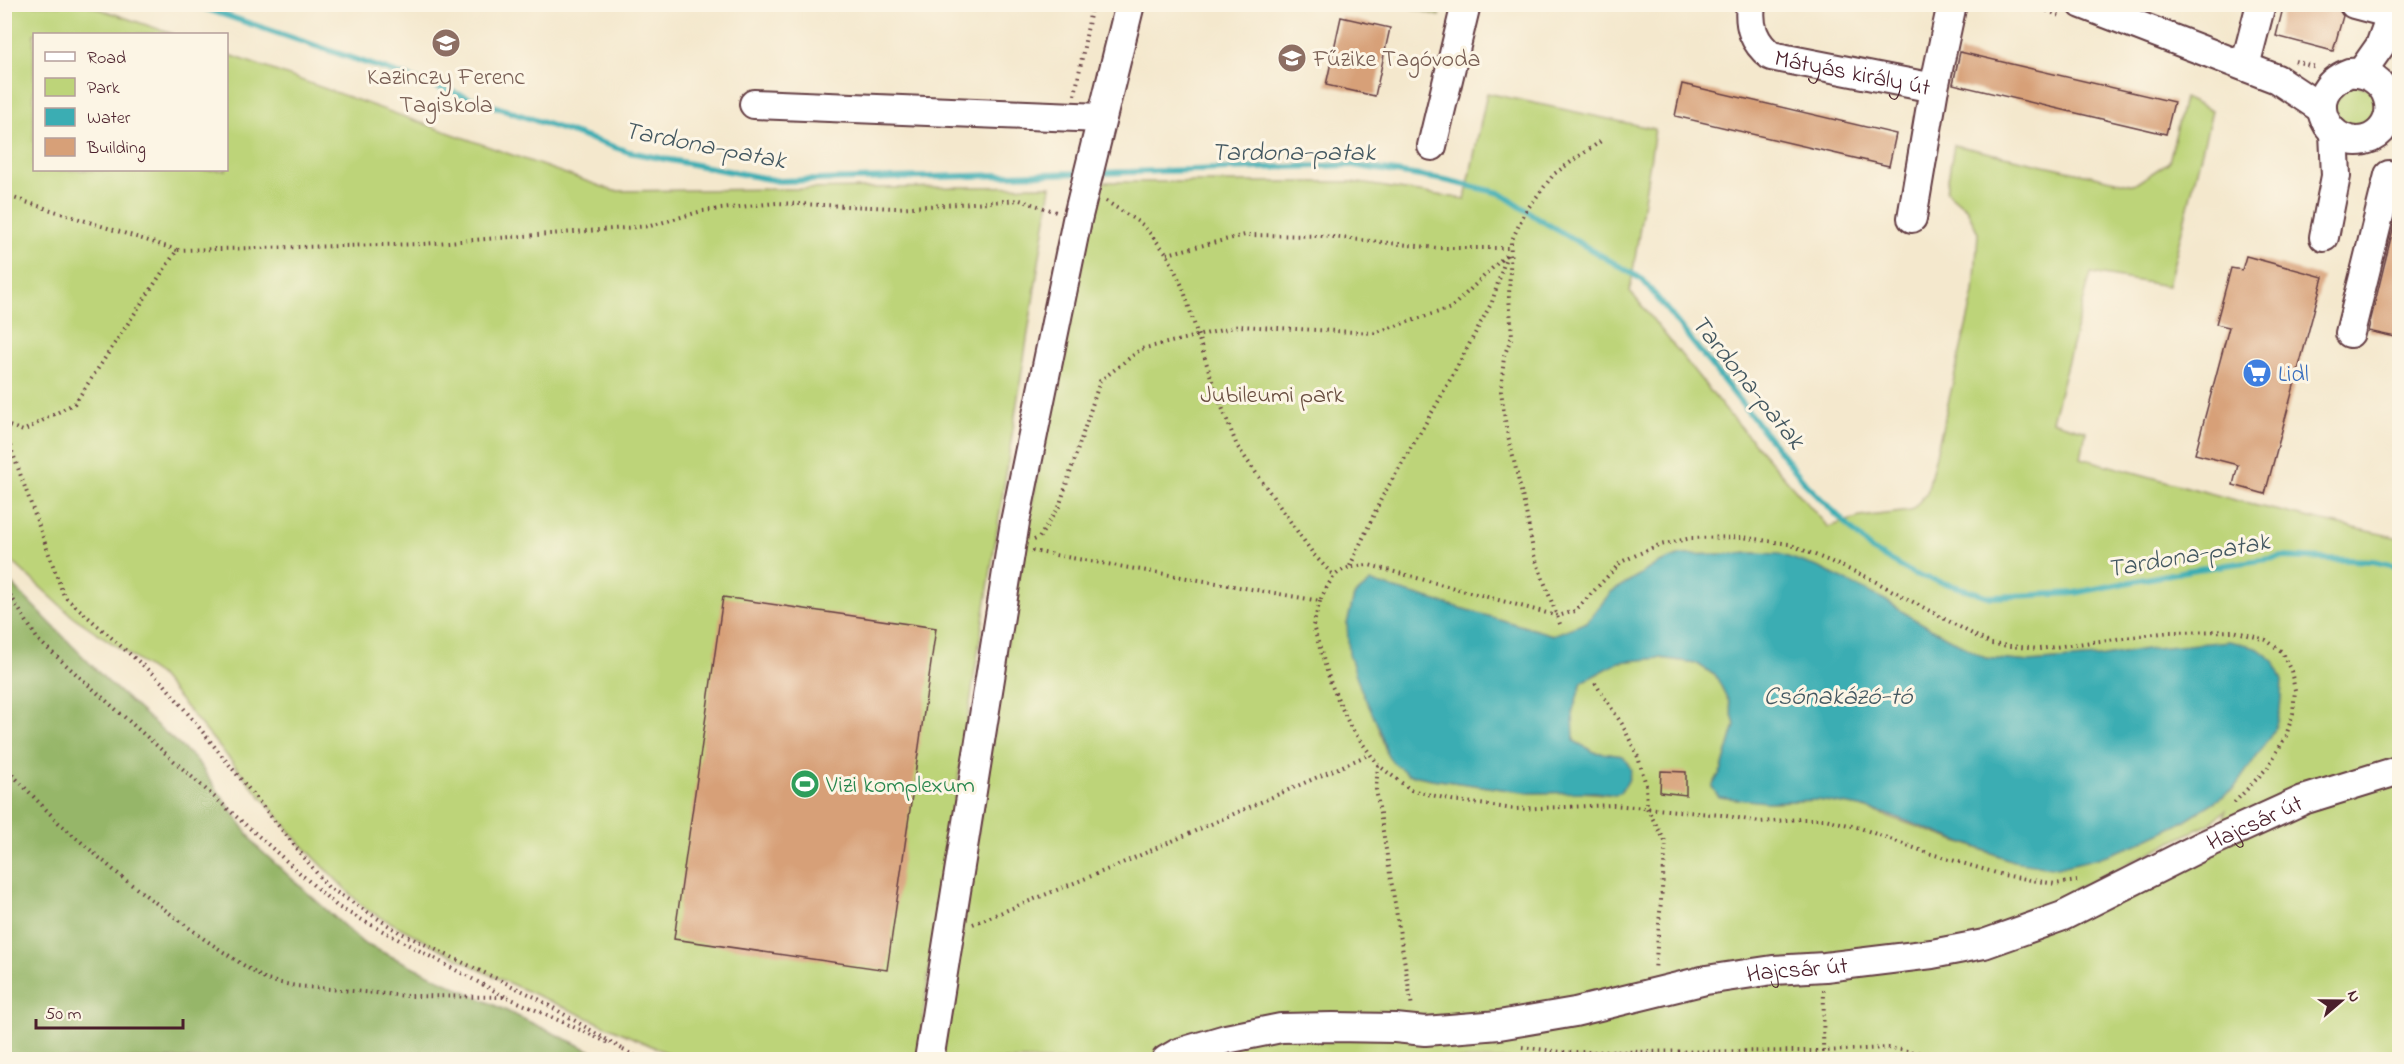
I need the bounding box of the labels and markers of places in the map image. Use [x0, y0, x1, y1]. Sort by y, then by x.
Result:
school or university icon: Kazinczy Ferenc Tagiskola [430, 27, 462, 59]
school or university icon: Fűzike Tagóvoda [1276, 42, 1308, 74]
place label: Fűzike Tagóvoda [1312, 43, 1480, 78]
place label: Kazinczy Ferenc Tagiskola [367, 61, 525, 124]
supermarket icon: Lidl [2241, 357, 2273, 389]
place label: Lidl [2278, 358, 2309, 393]
sports icon: Vizi komplexum [789, 768, 821, 800]
place label: Vizi komplexum [825, 769, 975, 804]

